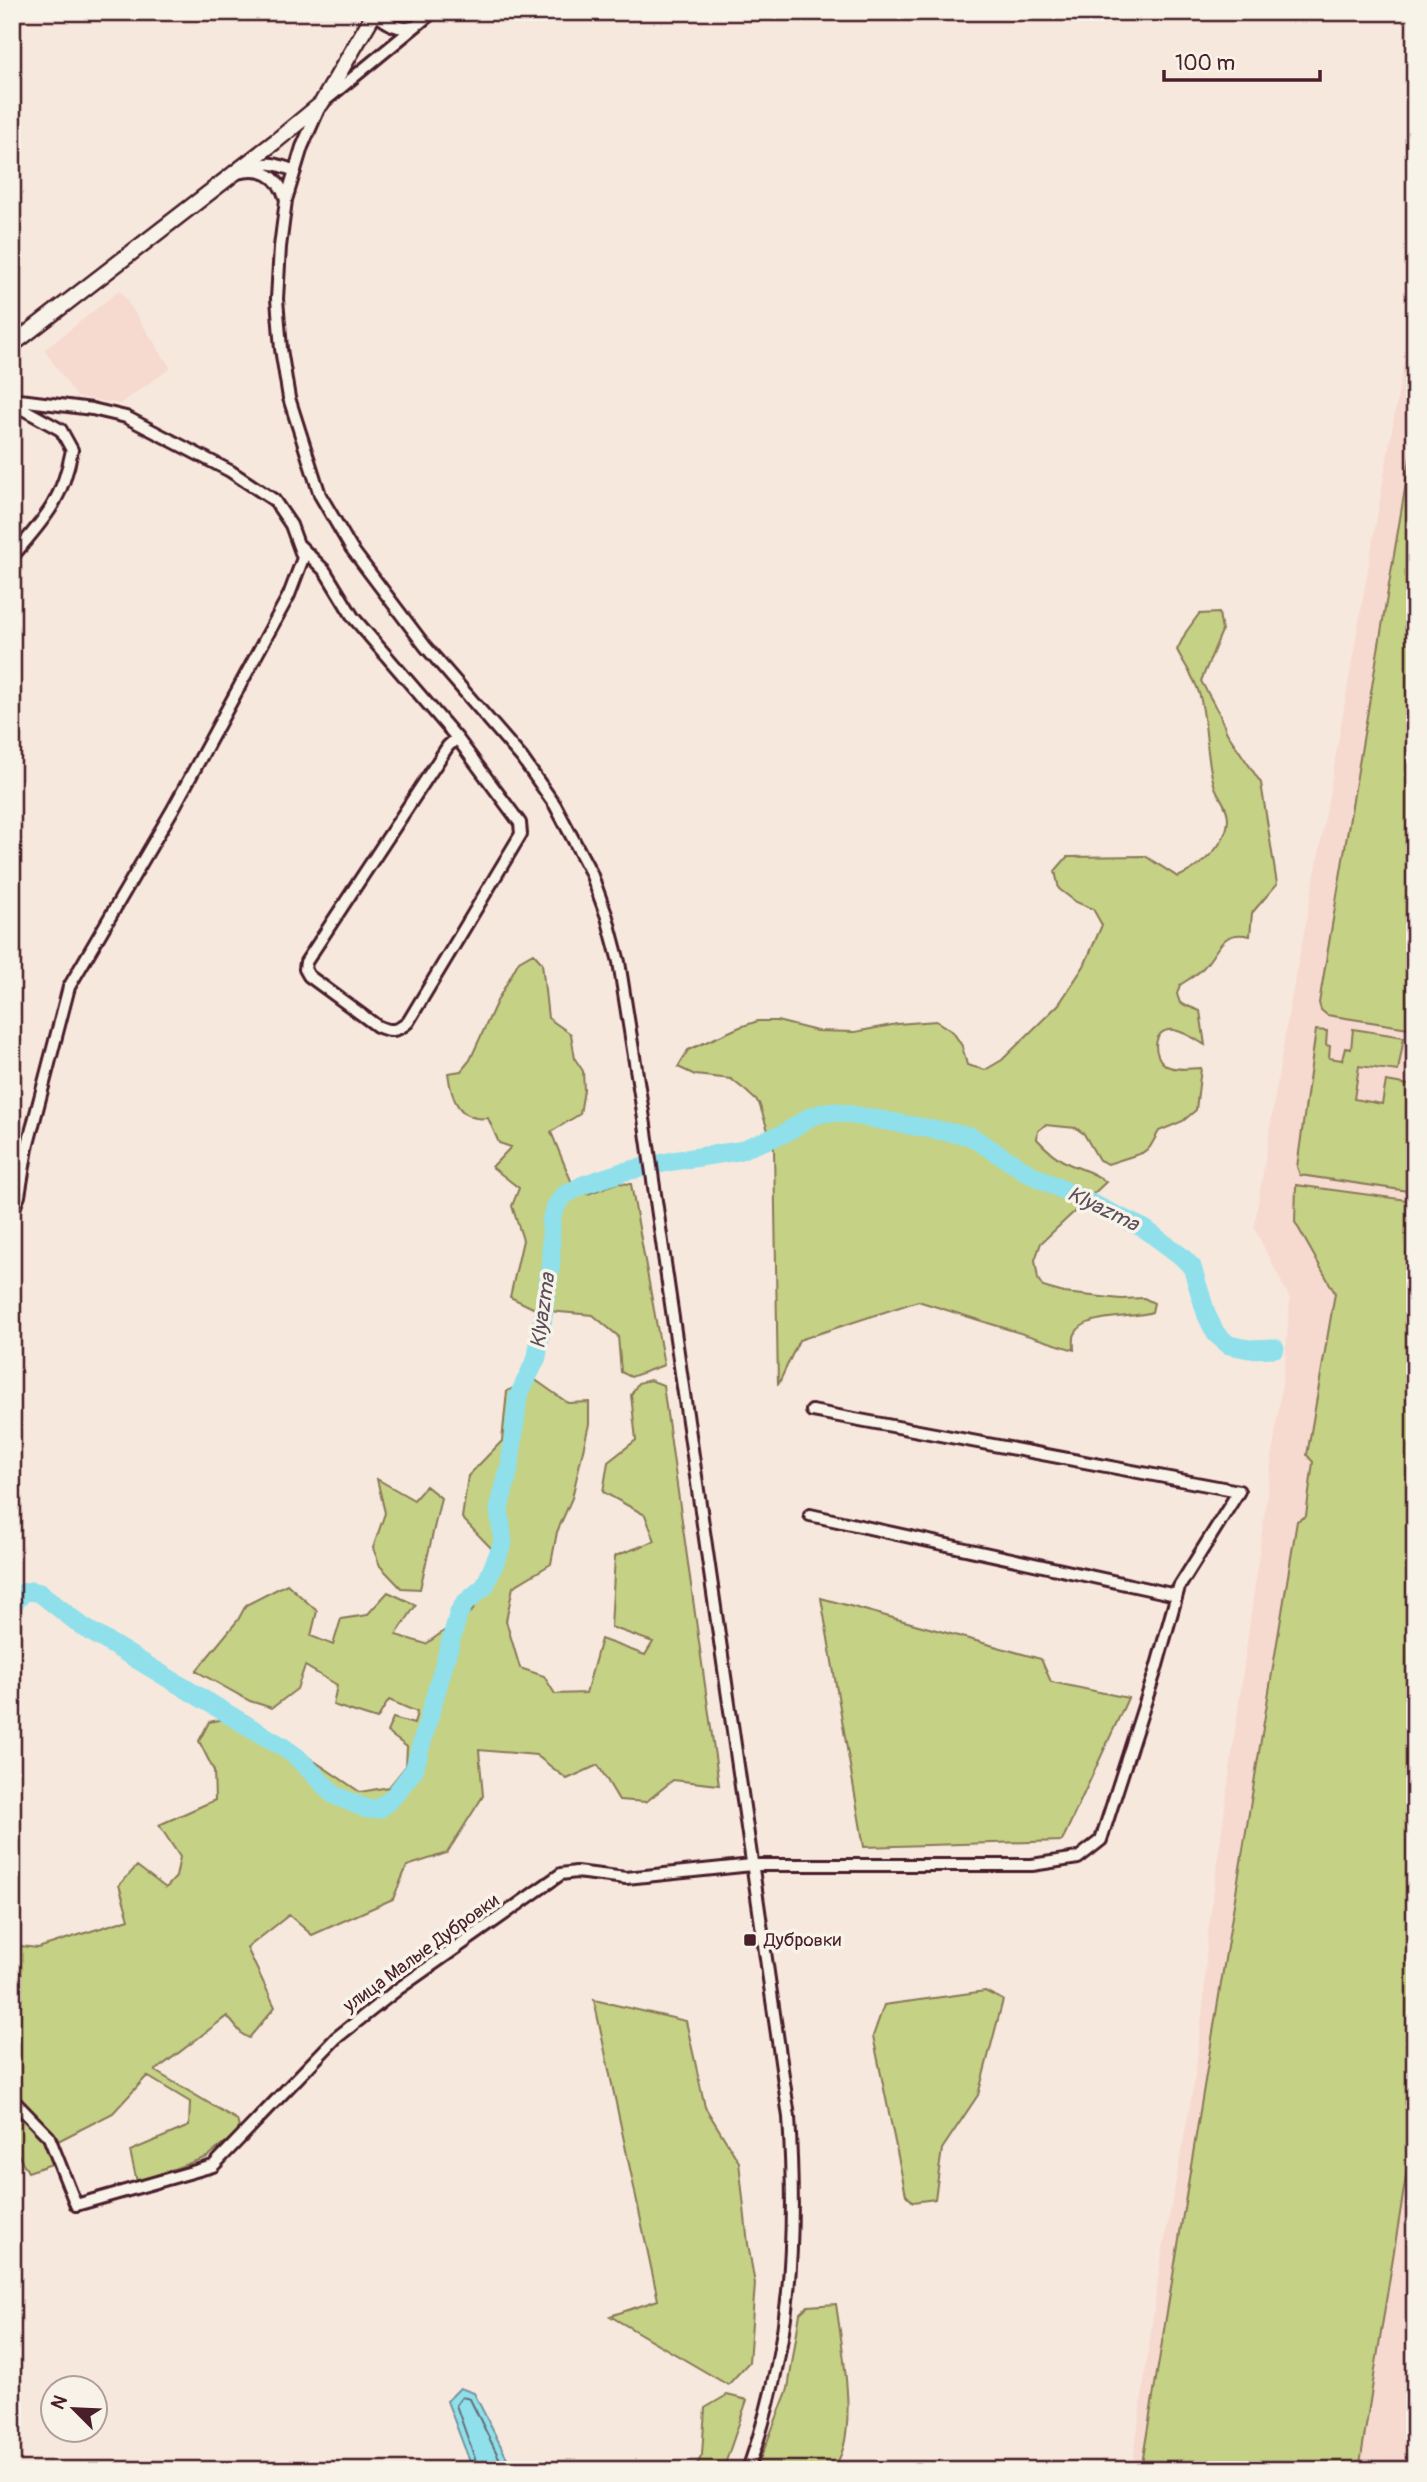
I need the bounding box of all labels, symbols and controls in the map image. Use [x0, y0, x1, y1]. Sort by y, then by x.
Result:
scale bar [1164, 38, 1320, 82]
text: 100 m [1175, 50, 1235, 77]
water label: Klyazma [1063, 1180, 1144, 1238]
water label: Klyazma [524, 1270, 562, 1350]
street label: улица Малые Дубровки [338, 1888, 504, 2018]
place label: Дубровки [763, 1928, 842, 1952]
marker: Дубровки [742, 1932, 758, 1948]
north arrow [38, 2374, 108, 2444]
text: N [46, 2392, 73, 2413]

